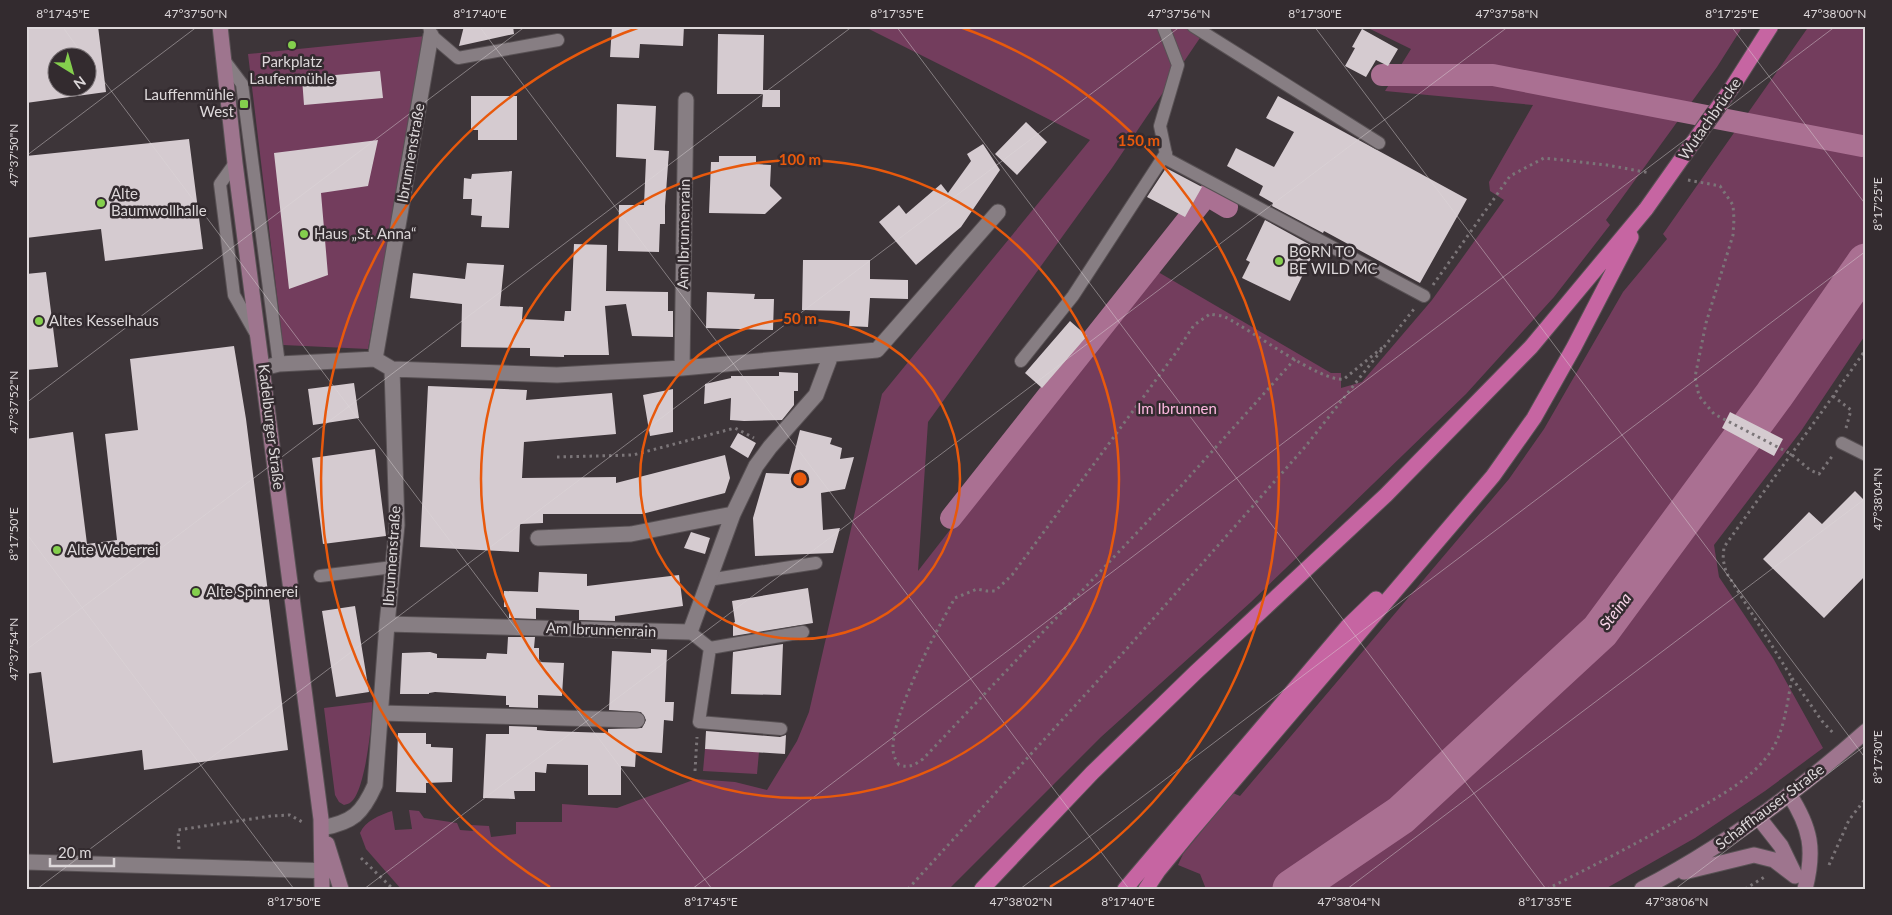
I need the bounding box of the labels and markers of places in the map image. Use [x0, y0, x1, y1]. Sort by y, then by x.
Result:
marker: Parkplatz Laufenmühle [286, 39, 298, 51]
place label: Parkplatz Laufenmühle [249, 52, 335, 87]
place label: Lauffenmühle West [144, 85, 235, 120]
marker: Lauffenmühle West [238, 98, 250, 110]
place label: Alte Baumwollhalle [111, 184, 207, 219]
marker: Alte Baumwollhalle [95, 197, 107, 209]
place label: Haus „St. Anna“ [314, 224, 416, 242]
marker: Haus „St. Anna“ [298, 228, 310, 240]
place label: BORN TO BE WILD MC [1289, 242, 1378, 277]
marker: BORN TO BE WILD MC [1273, 255, 1285, 267]
place label: Altes Kesselhaus [49, 311, 159, 329]
marker: Altes Kesselhaus [33, 315, 45, 327]
centre of rings [791, 470, 809, 488]
place label: Alte Weberrei [67, 540, 159, 558]
marker: Alte Weberrei [51, 544, 63, 556]
place label: Alte Spinnerei [206, 582, 298, 600]
marker: Alte Spinnerei [190, 586, 202, 598]

